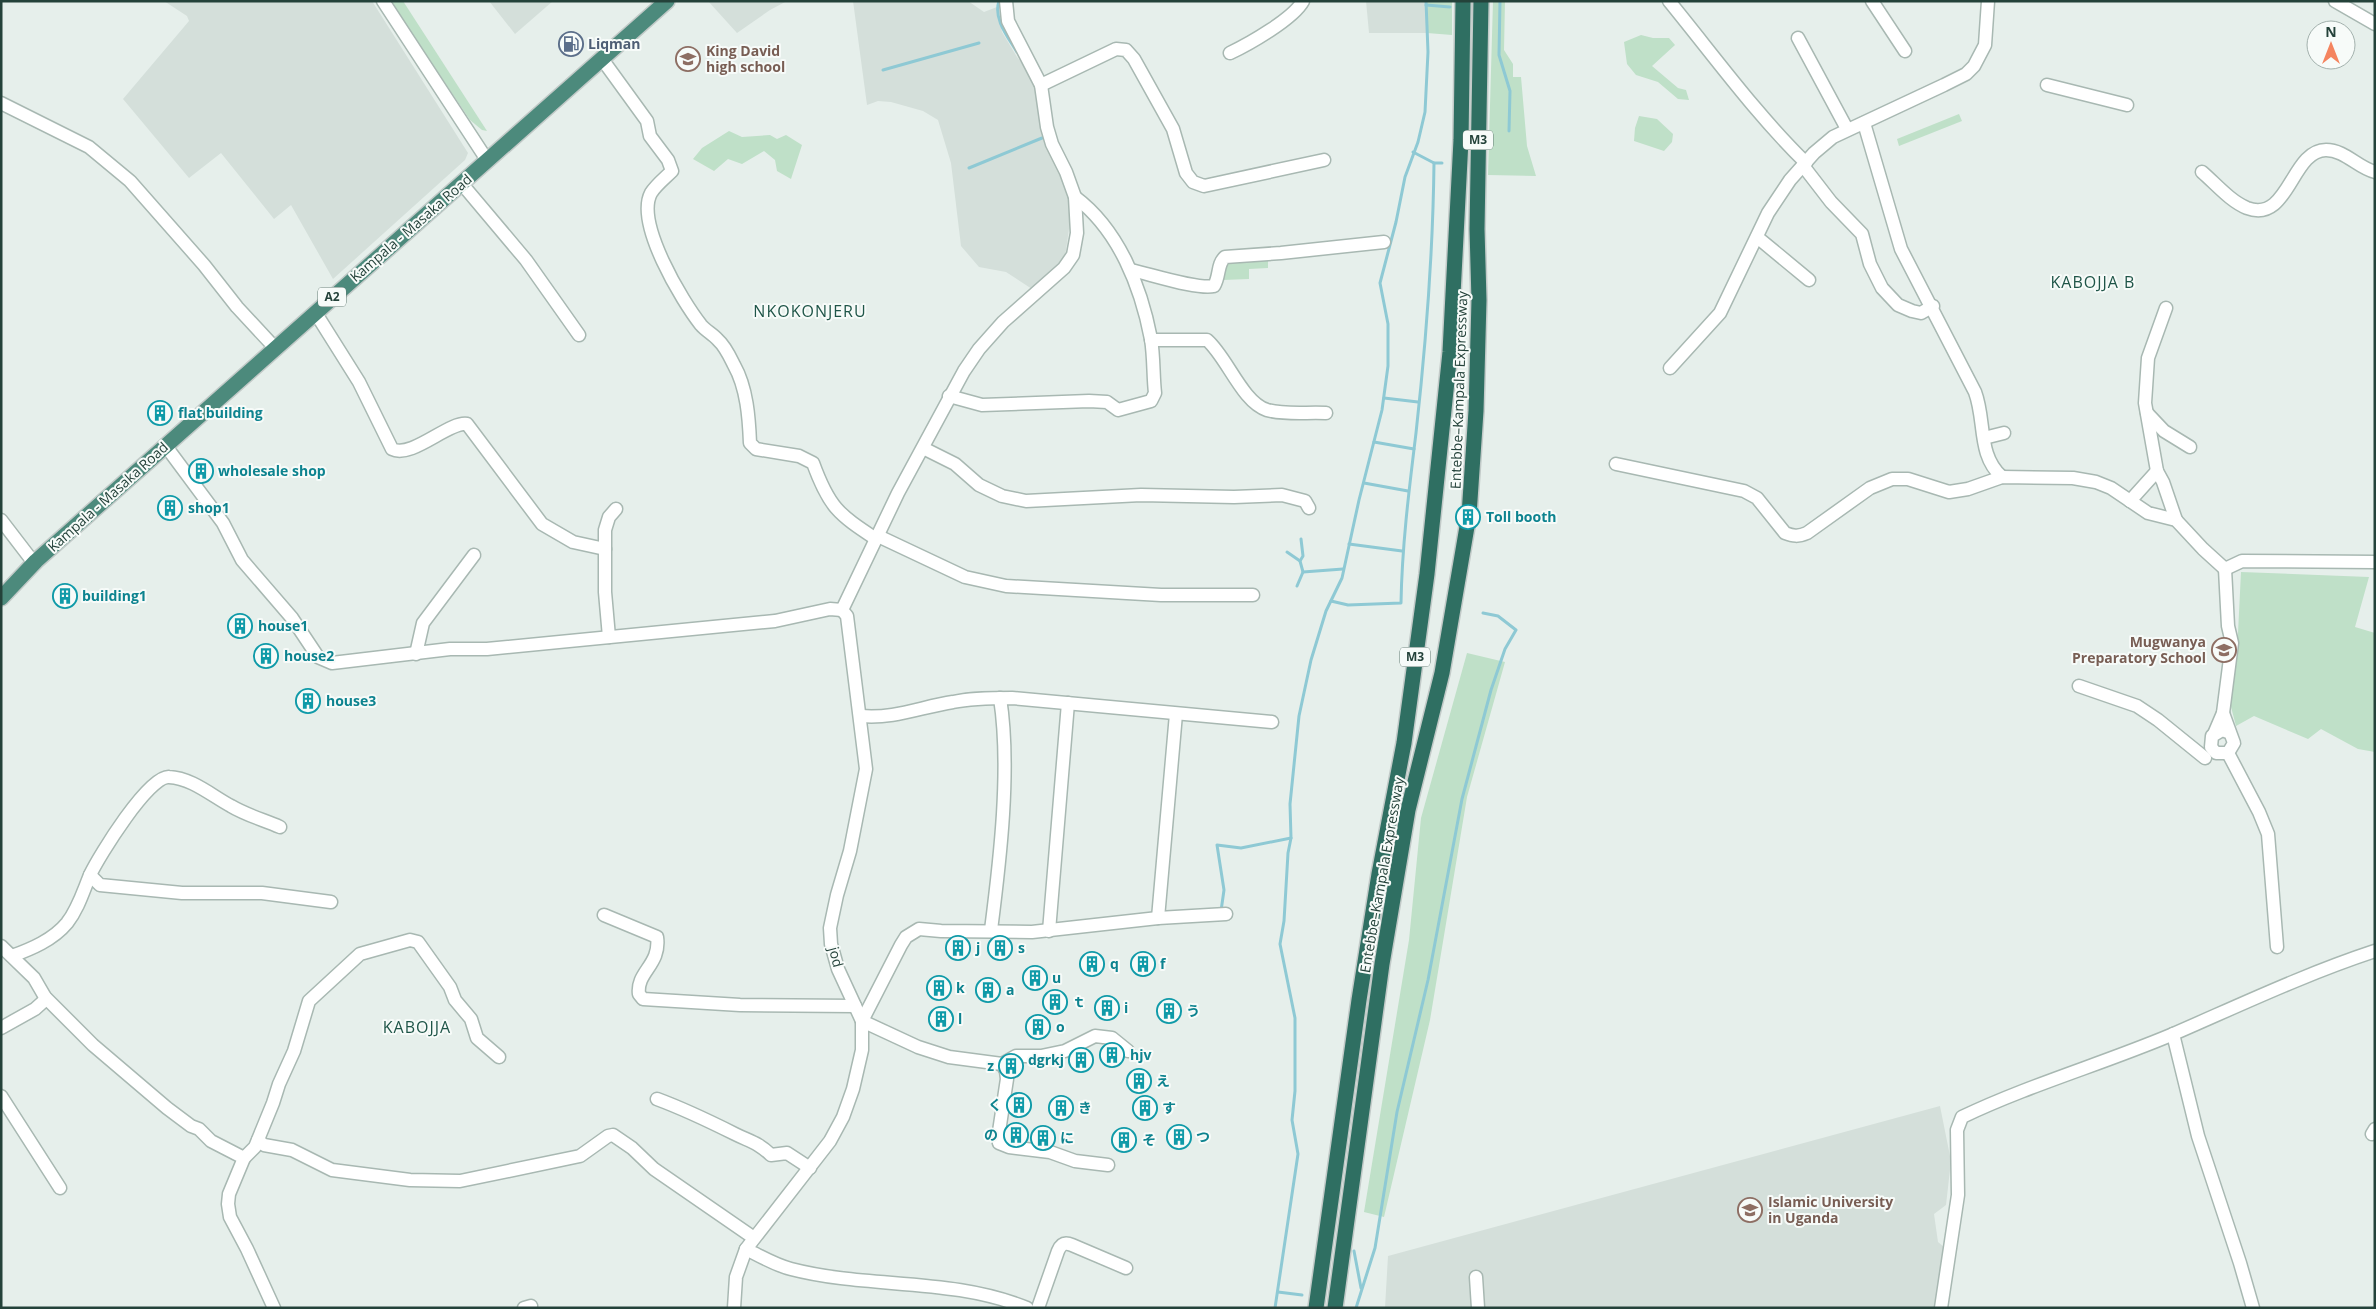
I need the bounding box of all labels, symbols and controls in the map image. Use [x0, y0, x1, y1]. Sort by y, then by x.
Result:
north arrow [2306, 20, 2356, 70]
text: N [2325, 22, 2337, 41]
fuel station icon: Liqman [558, 31, 584, 57]
place label: Liqman [588, 34, 640, 53]
place label: King David high school [706, 41, 785, 76]
school or university icon: King David high school [675, 46, 701, 72]
road number: M3 [1463, 130, 1493, 150]
street label: Kampala - Masaka Road [346, 169, 476, 286]
district label: KABOJJA B [2051, 271, 2135, 293]
road number: A2 [318, 288, 346, 306]
street label: Entebbe–Kampala Expressway [1446, 290, 1471, 489]
district label: NKOKONJERU [753, 300, 867, 322]
building icon: flat building [147, 400, 173, 426]
place label: flat building [178, 403, 263, 422]
street label: Kampala - Masaka Road [43, 437, 172, 556]
building icon: wholesale shop [188, 458, 214, 484]
place label: wholesale shop [218, 461, 326, 480]
building icon: shop1 [157, 495, 183, 521]
place label: shop1 [188, 498, 230, 517]
building icon: Toll booth [1455, 504, 1481, 530]
place label: Toll booth [1486, 507, 1556, 526]
building icon: building1 [52, 583, 78, 609]
place label: building1 [82, 586, 147, 605]
building icon: house1 [227, 613, 253, 639]
place label: house1 [258, 616, 308, 635]
place label: Mugwanya Preparatory School [2072, 632, 2206, 667]
school or university icon: Mugwanya Preparatory School [2211, 637, 2237, 663]
building icon: house2 [253, 643, 279, 669]
place label: house2 [284, 646, 334, 665]
road number: M3 [1400, 648, 1430, 666]
building icon: house3 [295, 688, 321, 714]
place label: house3 [326, 691, 376, 710]
street label: Entebbe–Kampala Expressway [1355, 775, 1408, 974]
building icon: j [945, 935, 971, 961]
building icon: s [987, 935, 1013, 961]
place label: j [975, 938, 980, 957]
place label: s [1018, 938, 1025, 957]
street label: jod [824, 944, 848, 969]
building icon: q [1079, 951, 1105, 977]
building icon: f [1130, 951, 1156, 977]
place label: q [1110, 954, 1119, 973]
place label: f [1160, 954, 1167, 973]
building icon: u [1022, 965, 1048, 991]
place label: u [1052, 968, 1061, 987]
building icon: k [926, 975, 952, 1001]
building icon: a [975, 977, 1001, 1003]
place label: k [956, 978, 965, 997]
place label: a [1006, 980, 1014, 999]
building icon: ｔ [1042, 989, 1068, 1015]
place label: ｔ [1072, 992, 1086, 1011]
building icon: i [1094, 995, 1120, 1021]
place label: i [1124, 998, 1128, 1017]
building icon: う [1156, 998, 1182, 1024]
place label: う [1186, 1001, 1200, 1020]
building icon: l [928, 1006, 954, 1032]
place label: l [958, 1009, 962, 1028]
building icon: o [1025, 1014, 1051, 1040]
district label: KABOJJA [383, 1016, 451, 1038]
place label: o [1056, 1017, 1065, 1036]
building icon: hjv [1099, 1042, 1125, 1068]
place label: hjv [1130, 1045, 1151, 1064]
building icon: dgrkj [1068, 1047, 1094, 1073]
place label: dgrkj [1028, 1050, 1064, 1069]
building icon: z [998, 1053, 1024, 1079]
place label: z [987, 1056, 994, 1075]
building icon: え [1126, 1068, 1152, 1094]
place label: え [1156, 1071, 1170, 1090]
building icon: く [1006, 1092, 1032, 1118]
place label: く [988, 1095, 1002, 1114]
building icon: き [1048, 1095, 1074, 1121]
building icon: す [1132, 1095, 1158, 1121]
place label: き [1078, 1098, 1092, 1117]
place label: す [1162, 1098, 1176, 1117]
building icon: の [1003, 1122, 1029, 1148]
building icon: つ [1166, 1124, 1192, 1150]
place label: の [984, 1125, 998, 1144]
building icon: に [1030, 1125, 1056, 1151]
building icon: そ [1111, 1127, 1137, 1153]
place label: つ [1196, 1127, 1210, 1146]
place label: に [1060, 1128, 1074, 1147]
place label: そ [1142, 1130, 1156, 1149]
place label: Islamic University in Uganda [1768, 1192, 1893, 1227]
school or university icon: Islamic University in Uganda [1737, 1197, 1763, 1223]

